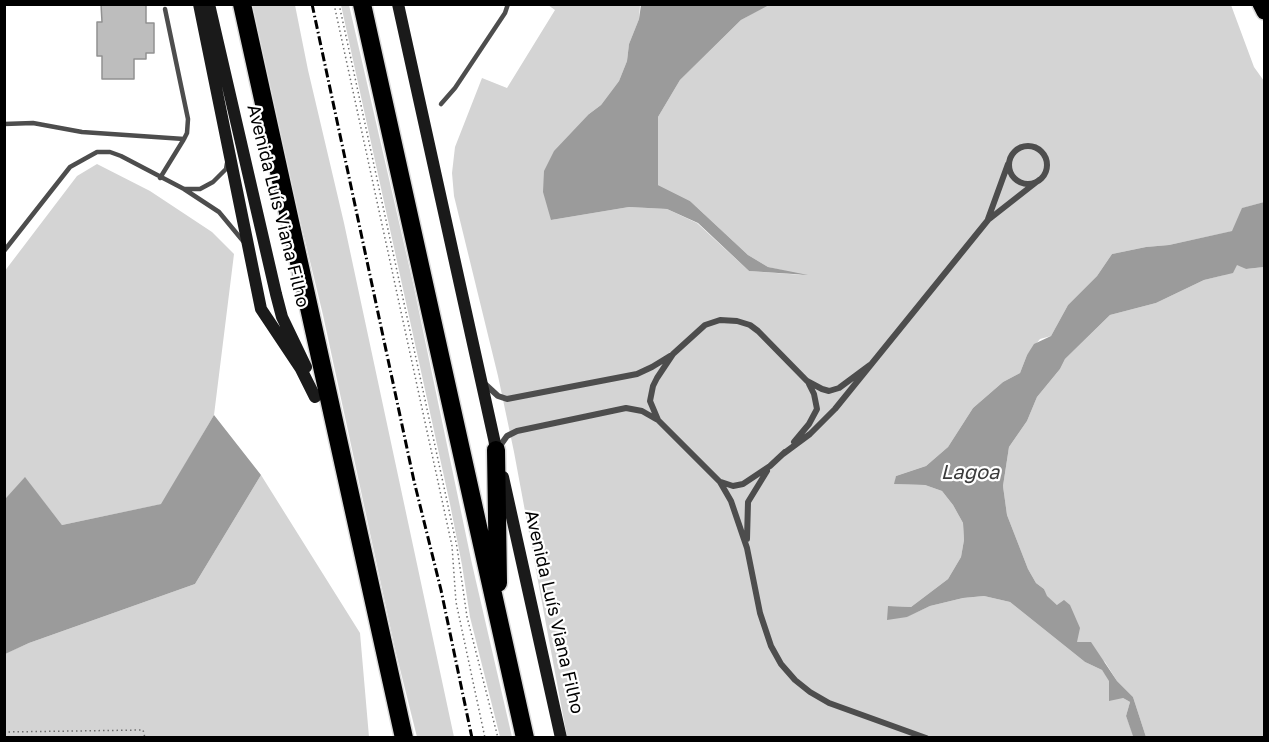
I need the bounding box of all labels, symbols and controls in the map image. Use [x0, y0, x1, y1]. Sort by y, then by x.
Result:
street label: Avenida Luís Viana Filho [242, 102, 314, 310]
water label: Lagoa [941, 461, 999, 485]
street label: Avenida Luís Viana Filho [520, 508, 588, 716]

